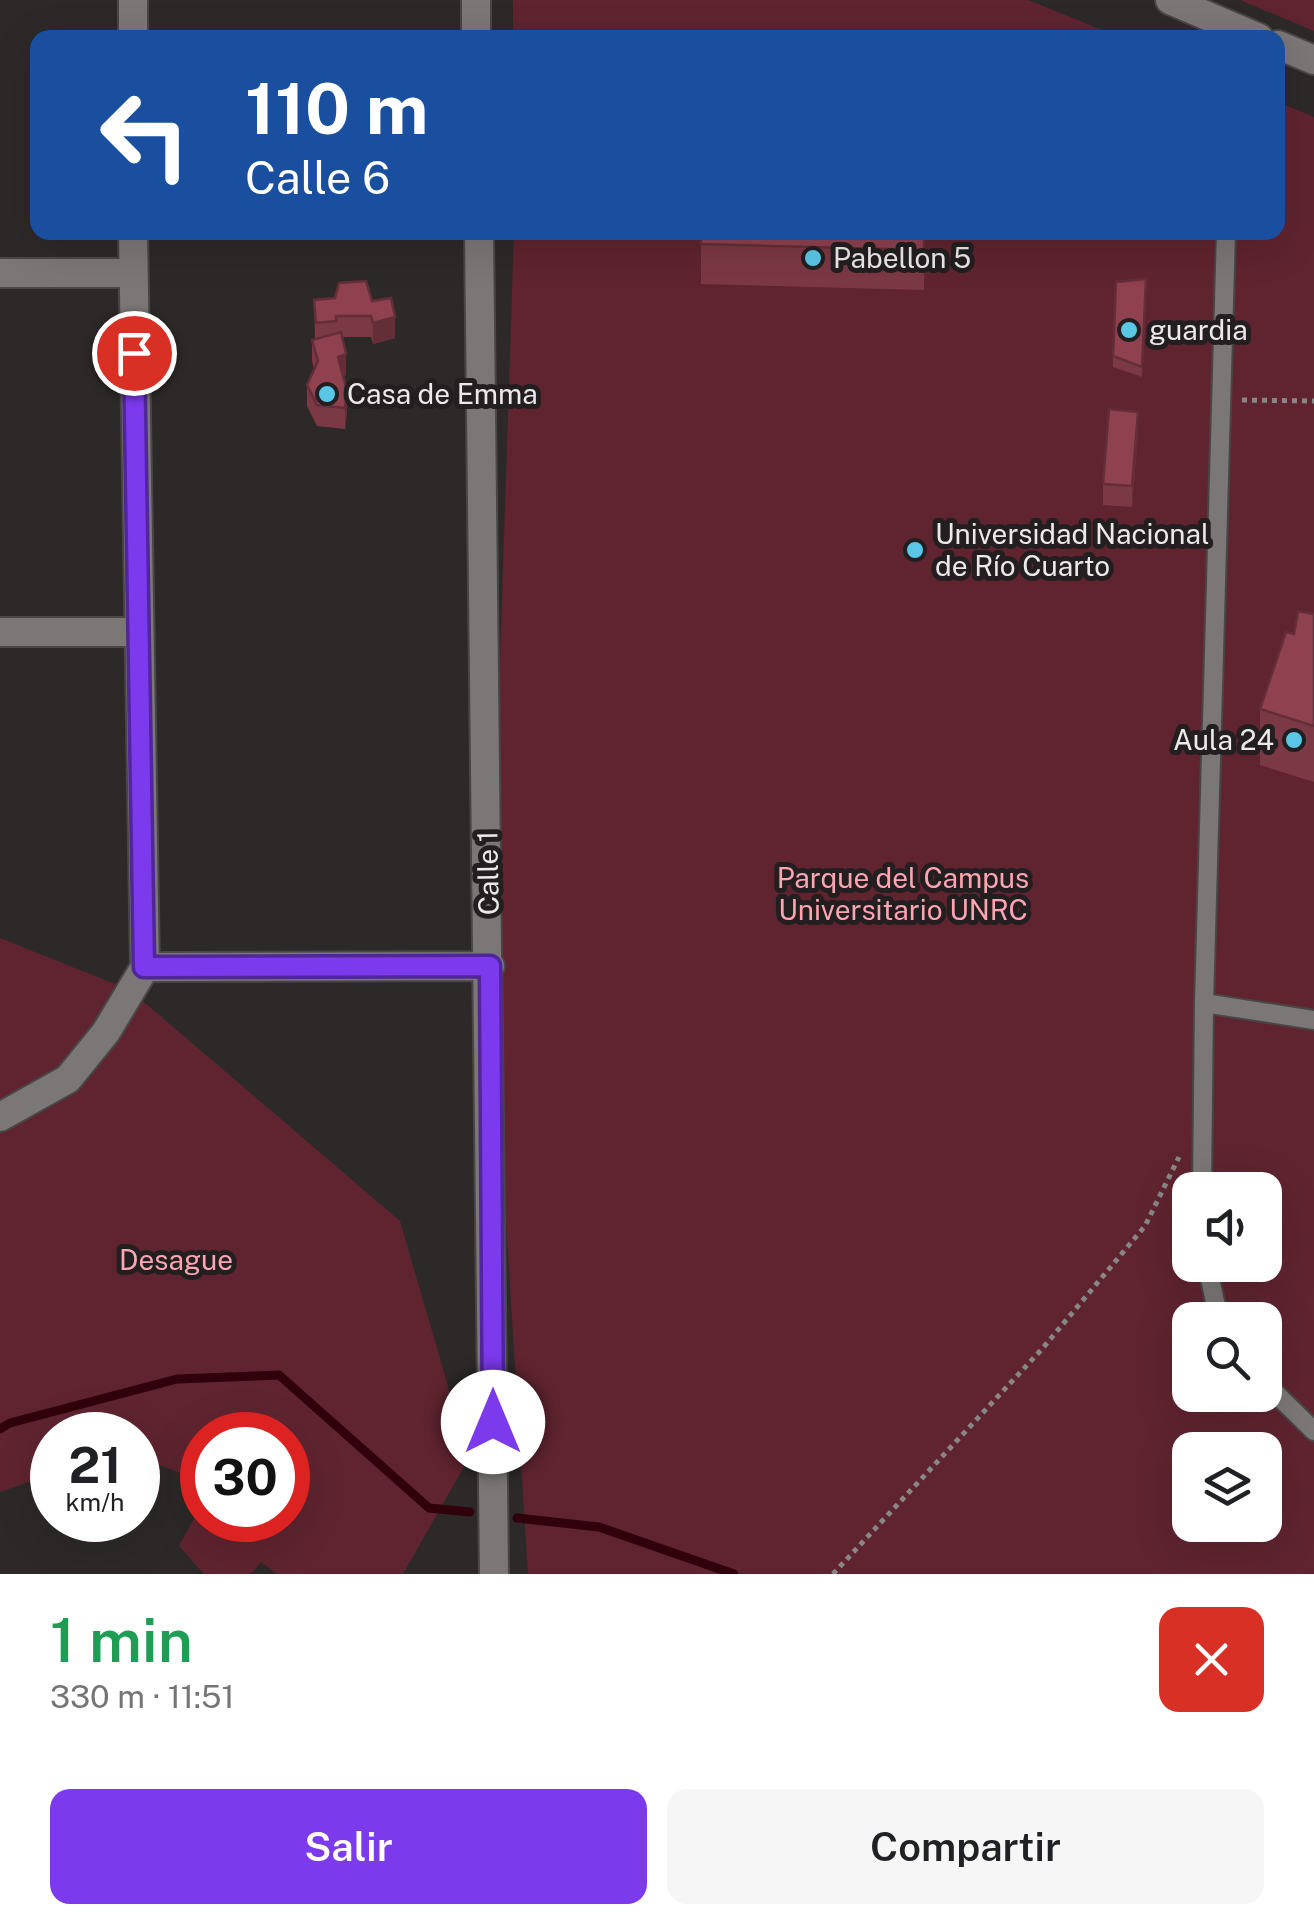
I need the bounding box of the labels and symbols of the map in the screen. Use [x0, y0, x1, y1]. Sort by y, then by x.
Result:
place label: Pabellon 5 [833, 241, 971, 274]
marker: Pabellon 5 [802, 247, 824, 269]
pin [92, 311, 177, 396]
place label: guardia [1149, 313, 1248, 346]
marker: guardia [1118, 319, 1140, 341]
place label: Casa de Emma [347, 377, 538, 410]
marker: Casa de Emma [316, 383, 338, 405]
place label: Universidad Nacional de Río Cuarto [935, 517, 1209, 582]
marker: Universidad Nacional de Río Cuarto [904, 539, 926, 561]
place label: Aula 24 [1173, 723, 1274, 756]
marker: Aula 24 [1283, 729, 1305, 751]
street label: Calle 1 [470, 831, 505, 915]
park label: Parque del Campus Universitario UNRC [777, 861, 1029, 926]
park label: Desague [119, 1243, 233, 1276]
position arrow [441, 1370, 545, 1474]
speed limit sign: 30 [180, 1412, 310, 1542]

